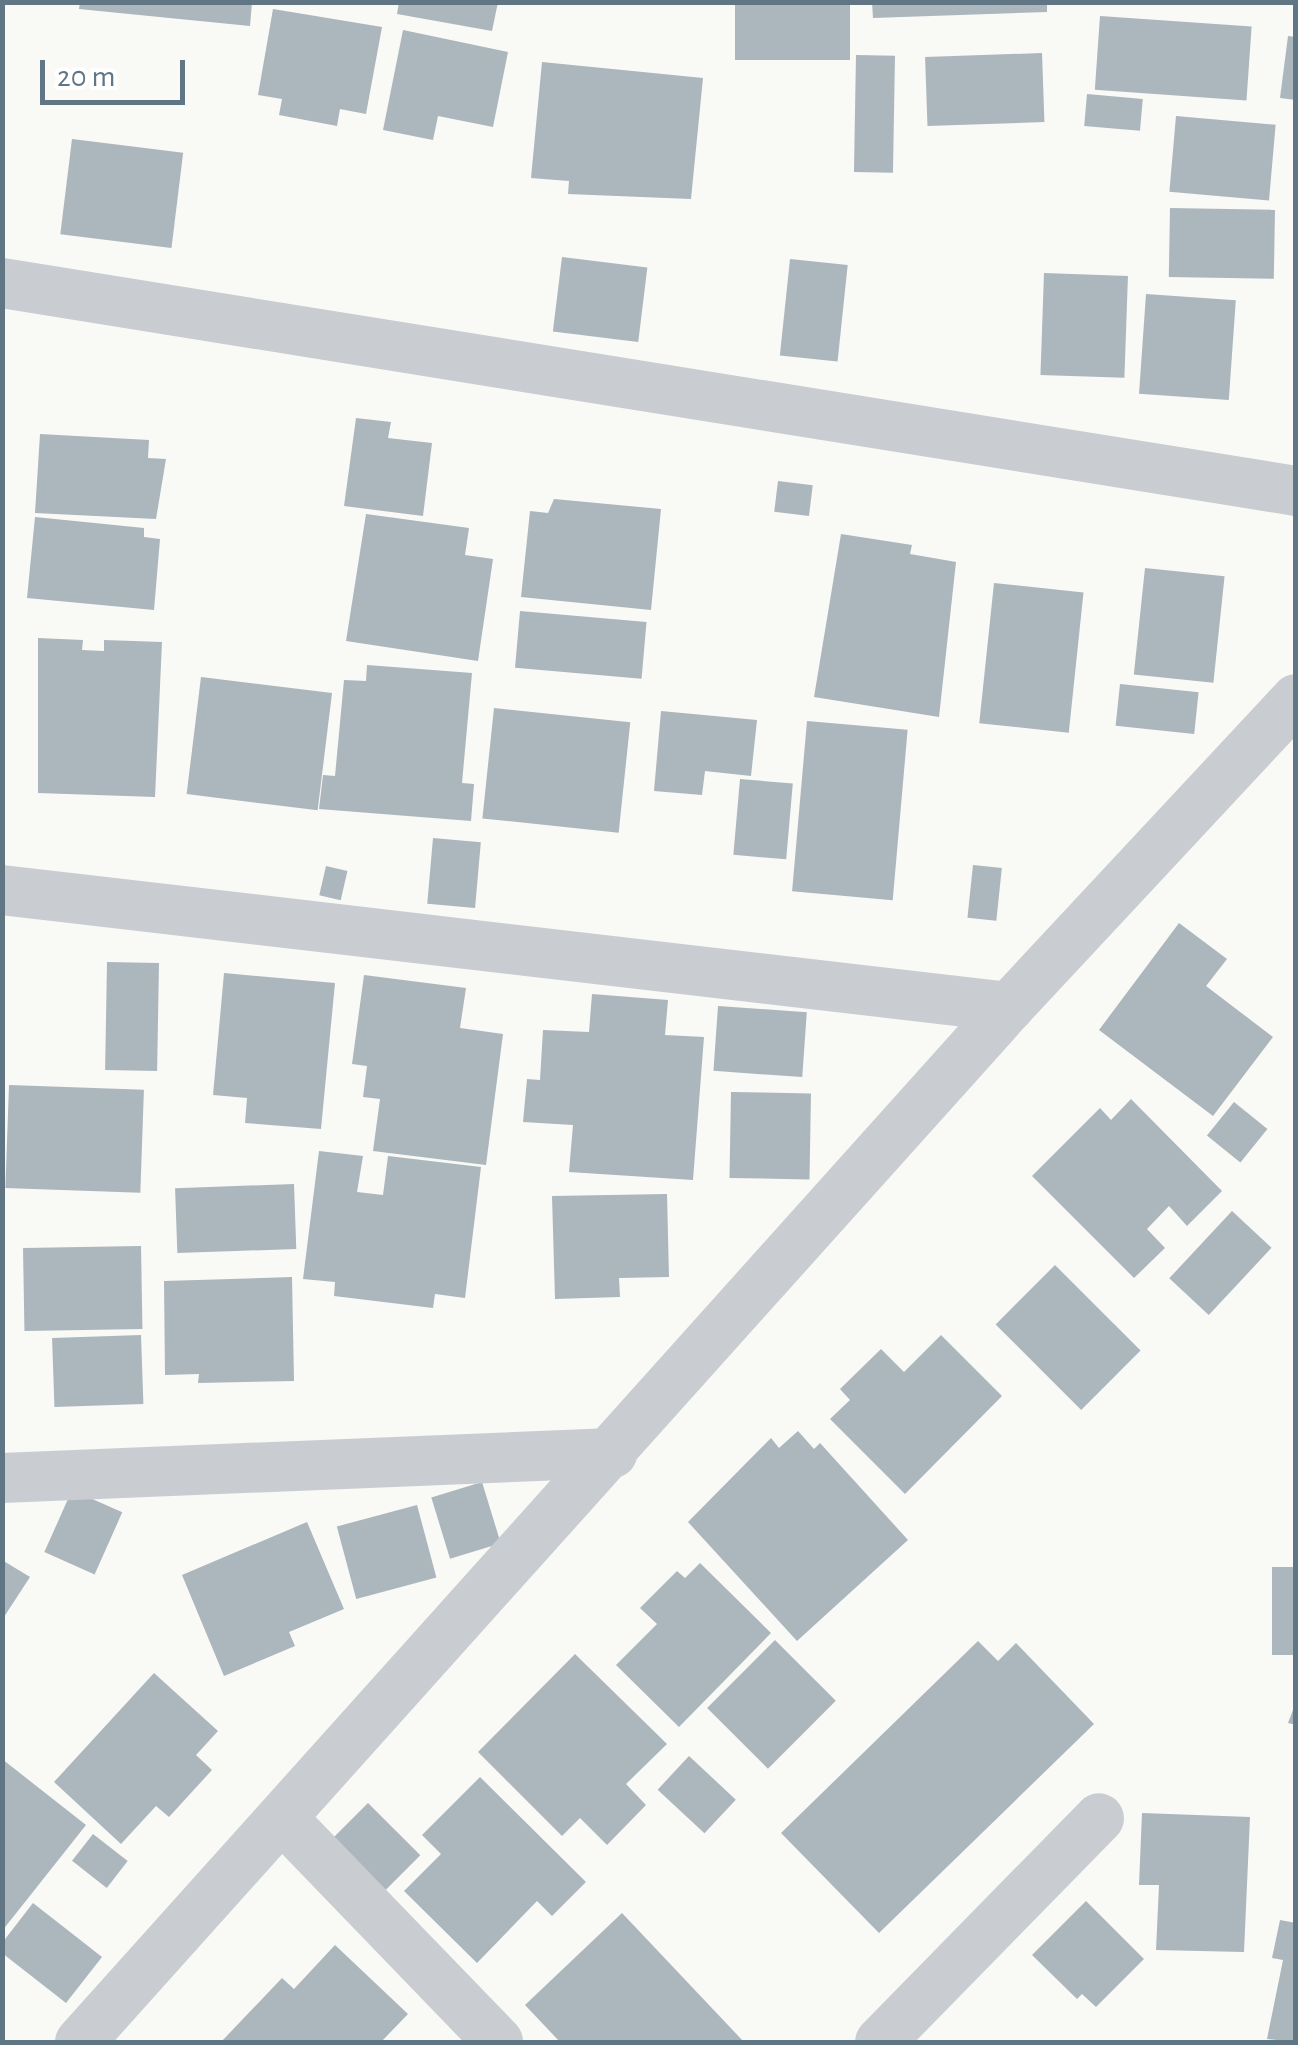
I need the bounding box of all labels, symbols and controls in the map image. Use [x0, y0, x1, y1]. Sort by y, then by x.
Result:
scale bar [45, 40, 190, 102]
text: 20 m [57, 62, 115, 92]

